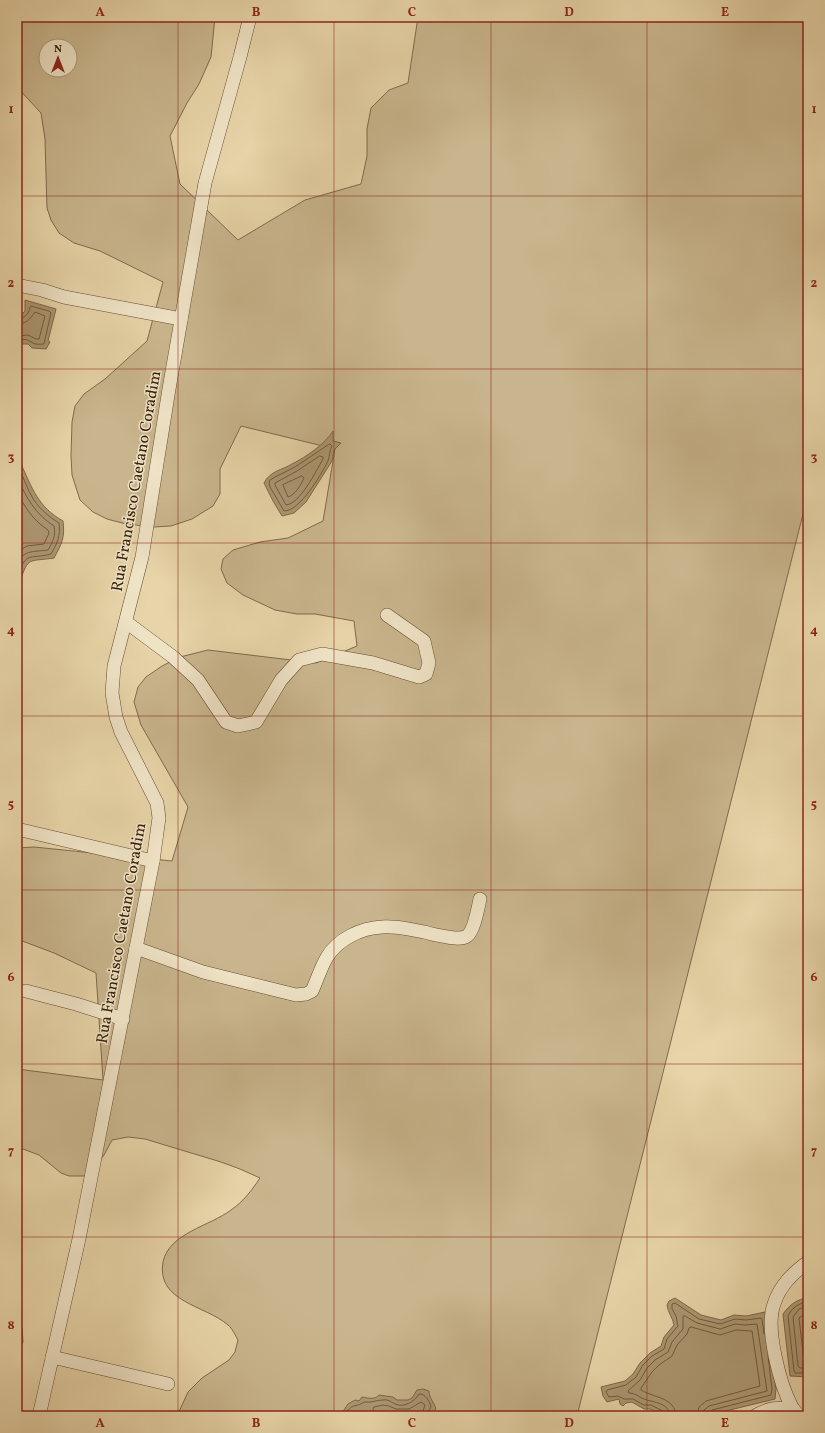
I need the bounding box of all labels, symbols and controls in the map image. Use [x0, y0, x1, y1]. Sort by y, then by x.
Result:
text: A [95, 4, 105, 22]
text: B [252, 4, 261, 22]
text: C [408, 4, 416, 22]
text: D [564, 4, 574, 22]
text: E [721, 4, 729, 22]
north arrow [38, 38, 78, 78]
text: N [54, 42, 62, 57]
text: 1 [8, 101, 14, 119]
text: 1 [811, 101, 817, 119]
text: 2 [8, 275, 15, 293]
text: 2 [811, 275, 818, 293]
street label: Rua Francisco Caetano Coradim [107, 369, 167, 594]
text: 3 [8, 449, 15, 467]
text: 3 [811, 449, 818, 467]
text: 4 [7, 622, 15, 640]
text: 4 [810, 622, 818, 640]
text: 5 [8, 796, 14, 814]
text: 5 [811, 796, 817, 814]
street label: Rua Francisco Caetano Coradim [92, 821, 152, 1046]
text: 6 [7, 969, 15, 987]
text: 6 [810, 969, 818, 987]
text: 7 [8, 1143, 14, 1161]
text: 7 [811, 1143, 817, 1161]
text: 8 [7, 1317, 15, 1335]
text: 8 [810, 1317, 818, 1335]
text: A [95, 1415, 105, 1433]
text: B [252, 1415, 261, 1433]
text: C [408, 1415, 416, 1433]
text: D [564, 1415, 574, 1433]
text: E [721, 1415, 729, 1433]

